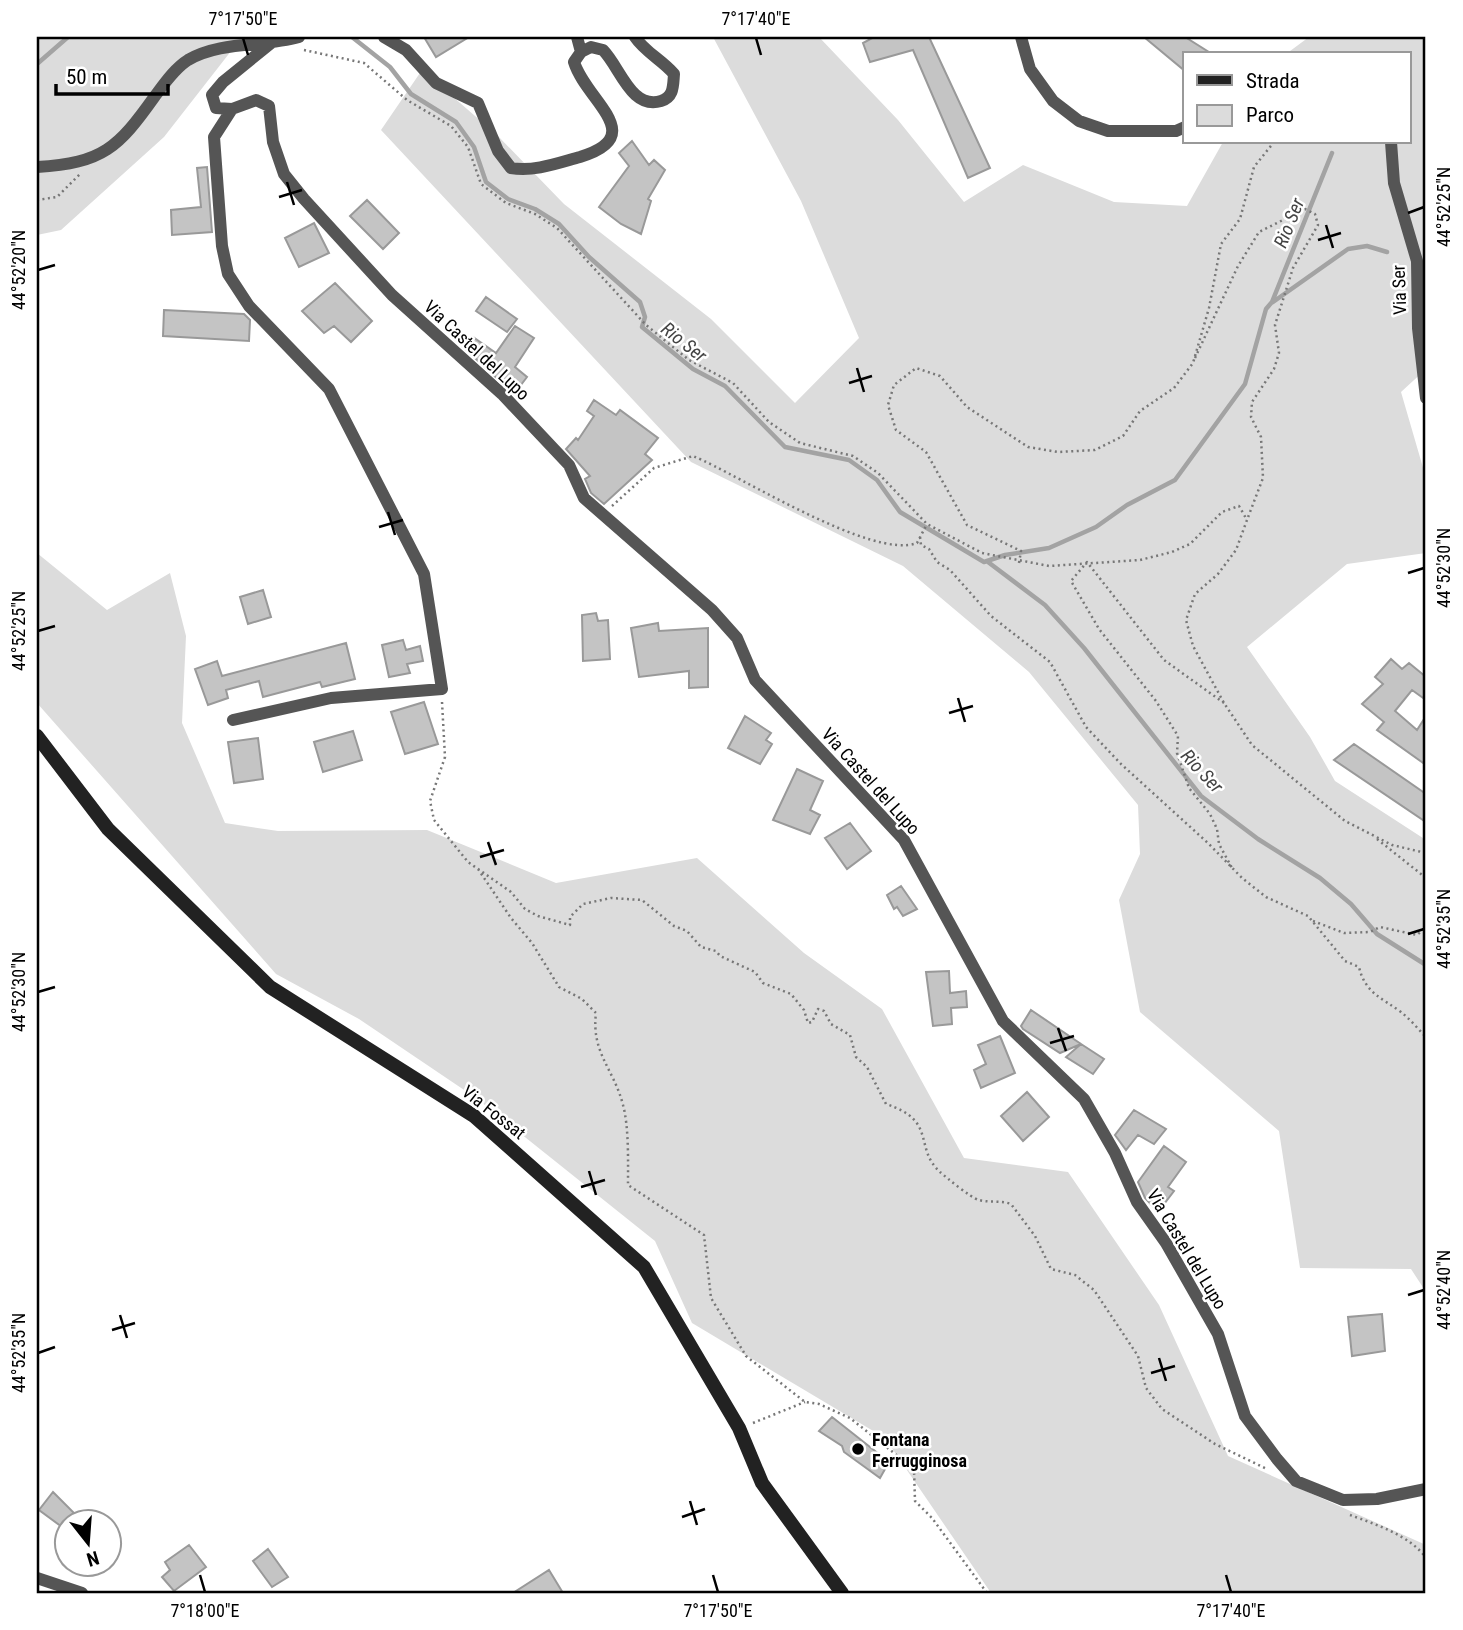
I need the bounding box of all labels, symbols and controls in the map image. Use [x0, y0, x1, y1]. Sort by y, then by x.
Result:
text: 7°17'50"E [208, 8, 278, 29]
text: 7°17'40"E [721, 8, 791, 29]
scale bar [56, 52, 168, 96]
legend [1183, 52, 1410, 144]
text: 50 m [66, 65, 107, 89]
text: Strada [1246, 69, 1300, 93]
text: Parco [1246, 103, 1294, 127]
text: 44°52'25"N [1433, 167, 1454, 247]
water label: Rio Ser [1269, 195, 1309, 251]
text: 44°52'20"N [8, 230, 29, 310]
street label: Via Ser [1388, 264, 1410, 315]
street label: Via Castel del Lupo [420, 296, 534, 404]
water label: Rio Ser [657, 317, 712, 367]
text: 44°52'30"N [1433, 528, 1454, 608]
text: 44°52'25"N [8, 591, 29, 671]
street label: Via Castel del Lupo [818, 723, 924, 839]
water label: Rio Ser [1176, 744, 1228, 798]
text: 44°52'35"N [1433, 889, 1454, 969]
text: 44°52'30"N [8, 952, 29, 1032]
street label: Via Fossat [458, 1081, 530, 1143]
street label: Via Castel del Lupo [1143, 1185, 1231, 1313]
text: 44°52'40"N [1433, 1250, 1454, 1330]
text: 44°52'35"N [8, 1313, 29, 1393]
place label: Fontana Ferrugginosa [872, 1429, 967, 1471]
marker: Fontana Ferrugginosa [850, 1441, 866, 1457]
north arrow [52, 1508, 122, 1578]
text: N [84, 1546, 102, 1571]
text: 7°18'00"E [170, 1600, 240, 1621]
text: 7°17'50"E [683, 1600, 753, 1621]
text: 7°17'40"E [1196, 1600, 1266, 1621]

